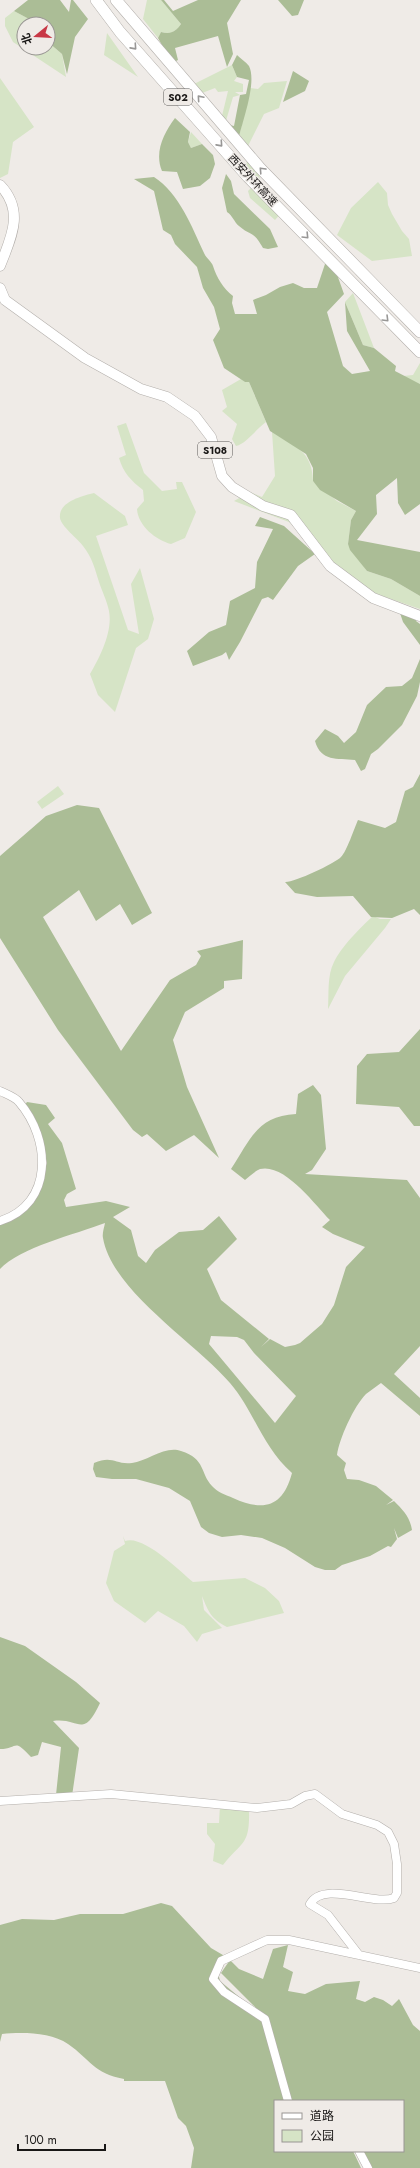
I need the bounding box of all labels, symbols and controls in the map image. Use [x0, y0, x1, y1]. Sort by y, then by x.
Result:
north arrow [16, 16, 56, 56]
text: 北 [17, 31, 36, 47]
one-way arrow [129, 42, 136, 50]
road number: S02 [164, 89, 192, 105]
one-way arrow [197, 96, 204, 103]
one-way arrow [215, 140, 222, 147]
street label: 西安外环高速 [225, 150, 281, 210]
one-way arrow [260, 167, 267, 175]
one-way arrow [301, 231, 309, 239]
one-way arrow [381, 314, 389, 322]
road number: S108 [198, 442, 232, 458]
legend [274, 2100, 404, 2152]
text: 道路 [310, 2107, 334, 2125]
scale bar [18, 2126, 105, 2152]
text: 公园 [310, 2127, 334, 2145]
text: 100 m [24, 2131, 57, 2149]

